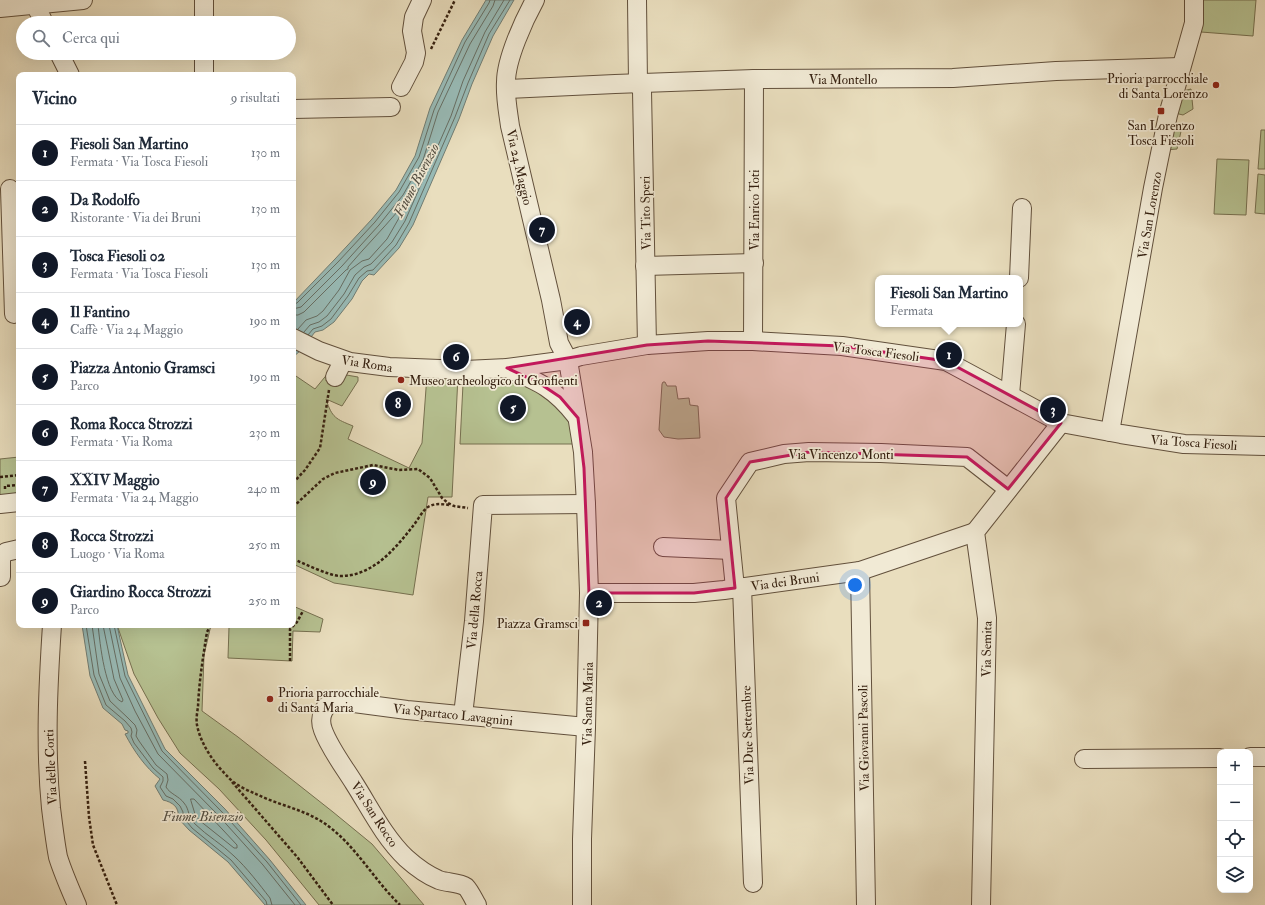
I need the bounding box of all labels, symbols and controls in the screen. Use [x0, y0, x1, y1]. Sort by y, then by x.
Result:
search box [16, 16, 296, 60]
icon: search [30, 27, 52, 49]
text: Cerca qui [62, 29, 120, 48]
place label: Prioria parrocchiale di Santa Lorenzo [1107, 71, 1209, 102]
street label: Via Montello [809, 72, 877, 88]
marker: Prioria parrocchiale di Santa Lorenzo [1211, 80, 1221, 90]
text: Vicino [32, 88, 77, 109]
text: 9 risultati [231, 90, 280, 106]
marker: San Lorenzo Tosca Fiesoli [1156, 106, 1166, 116]
place label: San Lorenzo Tosca Fiesoli [1127, 118, 1195, 149]
street label: Via 24 Maggio [503, 128, 536, 207]
text: Fiesoli San Martino [70, 135, 188, 154]
water label: Fiume Bisenzio [389, 140, 443, 221]
text: 1 [43, 145, 47, 161]
text: 130 m [251, 145, 280, 161]
text: Fermata · Via Tosca Fiesoli [70, 154, 208, 170]
street label: Via Enrico Toti [747, 169, 763, 251]
street label: Via San Lorenzo [1134, 170, 1165, 260]
street label: Via Tito Speri [637, 175, 656, 250]
text: Da Rodolfo [70, 191, 140, 210]
text: 2 [42, 201, 48, 217]
text: 130 m [251, 201, 280, 217]
text: Ristorante · Via dei Bruni [70, 210, 201, 226]
pin: 7 [529, 215, 555, 245]
text: Tosca Fiesoli 02 [70, 247, 165, 266]
text: 3 [43, 257, 48, 273]
text: 130 m [251, 257, 280, 273]
text: Fermata · Via Tosca Fiesoli [70, 266, 208, 282]
popup [875, 275, 1023, 327]
text: Fiesoli San Martino [890, 284, 1008, 303]
text: Il Fantino [70, 303, 130, 322]
text: Fermata [890, 303, 933, 319]
pin: 4 [564, 307, 590, 337]
text: 4 [41, 313, 49, 329]
text: 190 m [249, 313, 280, 329]
text: Caffè · Via 24 Maggio [70, 322, 183, 338]
street label: Via Tosca Fiesoli [832, 339, 921, 365]
pin: 1 [936, 340, 962, 370]
pin: 6 [443, 342, 469, 372]
street label: Via Roma [340, 352, 394, 376]
text: Piazza Antonio Gramsci [70, 359, 215, 378]
text: 5 [42, 369, 48, 385]
text: 190 m [249, 369, 280, 385]
place label: Museo archeologico di Gonfienti [409, 373, 578, 389]
marker: Museo archeologico di Gonfienti [396, 375, 406, 385]
text: Parco [70, 378, 99, 394]
pin: 8 [385, 389, 411, 419]
pin: 5 [500, 393, 526, 423]
pin: 3 [1040, 395, 1066, 425]
text: Roma Rocca Strozzi [70, 415, 192, 434]
text: 6 [42, 425, 48, 441]
text: 230 m [249, 425, 280, 441]
street label: Via Tosca Fiesoli [1150, 432, 1238, 454]
text: Fermata · Via Roma [70, 434, 173, 450]
street label: Via Vincenzo Monti [788, 447, 894, 463]
pin: 9 [360, 467, 386, 497]
text: XXIV Maggio [70, 471, 160, 490]
text: 7 [42, 481, 48, 497]
text: 240 m [247, 481, 280, 497]
text: Fermata · Via 24 Maggio [70, 490, 198, 506]
text: Rocca Strozzi [70, 527, 154, 546]
text: 8 [42, 537, 48, 553]
text: 250 m [248, 537, 280, 553]
text: Luogo · Via Roma [70, 546, 165, 562]
street label: Via dei Bruni [750, 569, 821, 595]
street label: Via della Rocca [464, 570, 486, 650]
your location [845, 575, 865, 595]
text: Giardino Rocca Strozzi [70, 583, 211, 602]
pin: 2 [586, 588, 612, 618]
text: 9 [42, 593, 48, 609]
text: 250 m [248, 593, 280, 609]
text: Parco [70, 602, 99, 618]
place label: Piazza Gramsci [497, 616, 579, 632]
marker: Piazza Gramsci [581, 618, 591, 628]
street label: Via Semita [979, 620, 996, 677]
street label: Via Santa Maria [579, 661, 597, 746]
street label: Via Giovanni Pascoli [855, 684, 873, 792]
place label: Prioria parrocchiale di Santa Maria [278, 685, 380, 716]
street label: Via Due Settembre [738, 685, 758, 785]
marker: Prioria parrocchiale di Santa Maria [265, 694, 275, 704]
street label: Via Spartaco Lavagnini [392, 701, 514, 730]
street label: Via delle Corti [41, 728, 61, 805]
map controls [1217, 749, 1253, 893]
button: + [1217, 749, 1253, 785]
street label: Via San Rocco [347, 779, 401, 850]
button: − [1217, 785, 1253, 821]
water label: Fiume Bisenzio [161, 808, 244, 825]
button: locate [1217, 821, 1253, 857]
button: layers [1217, 857, 1253, 893]

